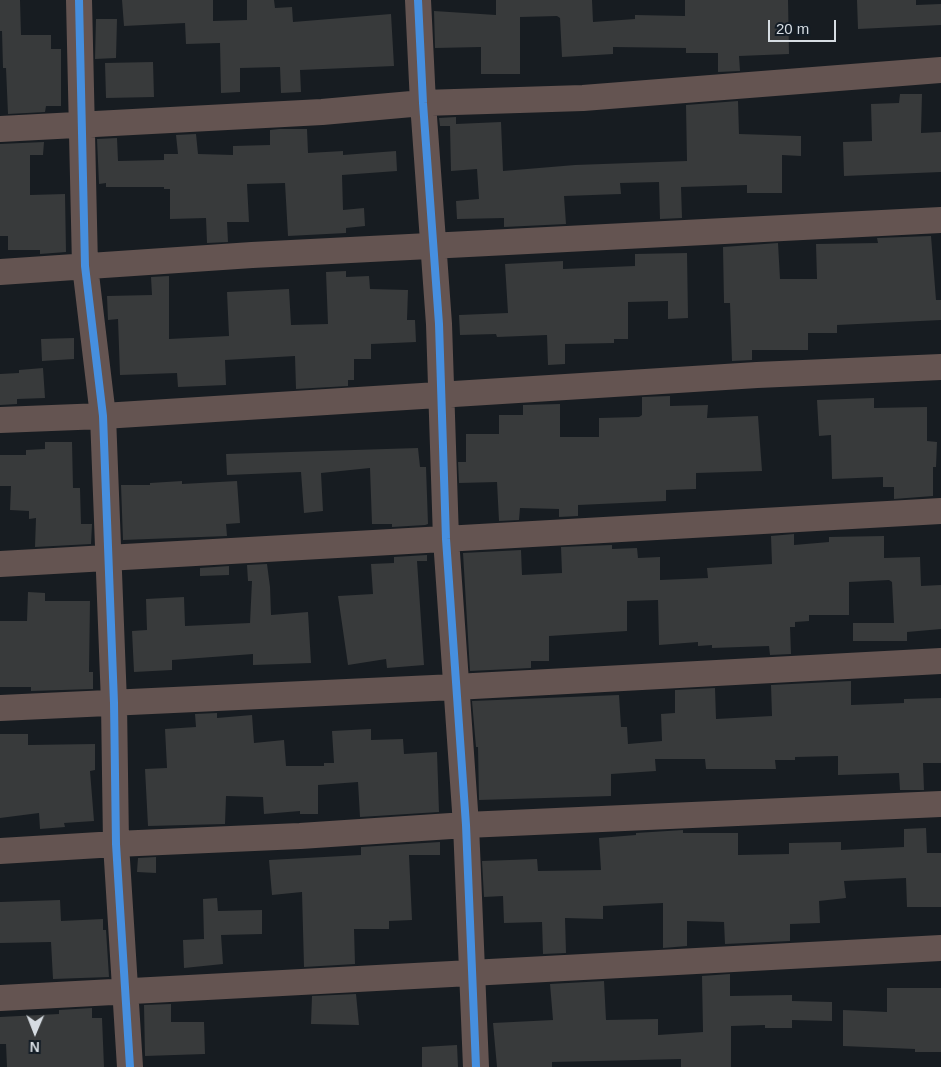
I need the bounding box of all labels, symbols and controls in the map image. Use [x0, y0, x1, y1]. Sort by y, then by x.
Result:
scale bar [771, 10, 838, 42]
text: 20 m [776, 20, 809, 37]
north arrow [10, 1007, 60, 1057]
text: N [30, 1039, 40, 1055]

